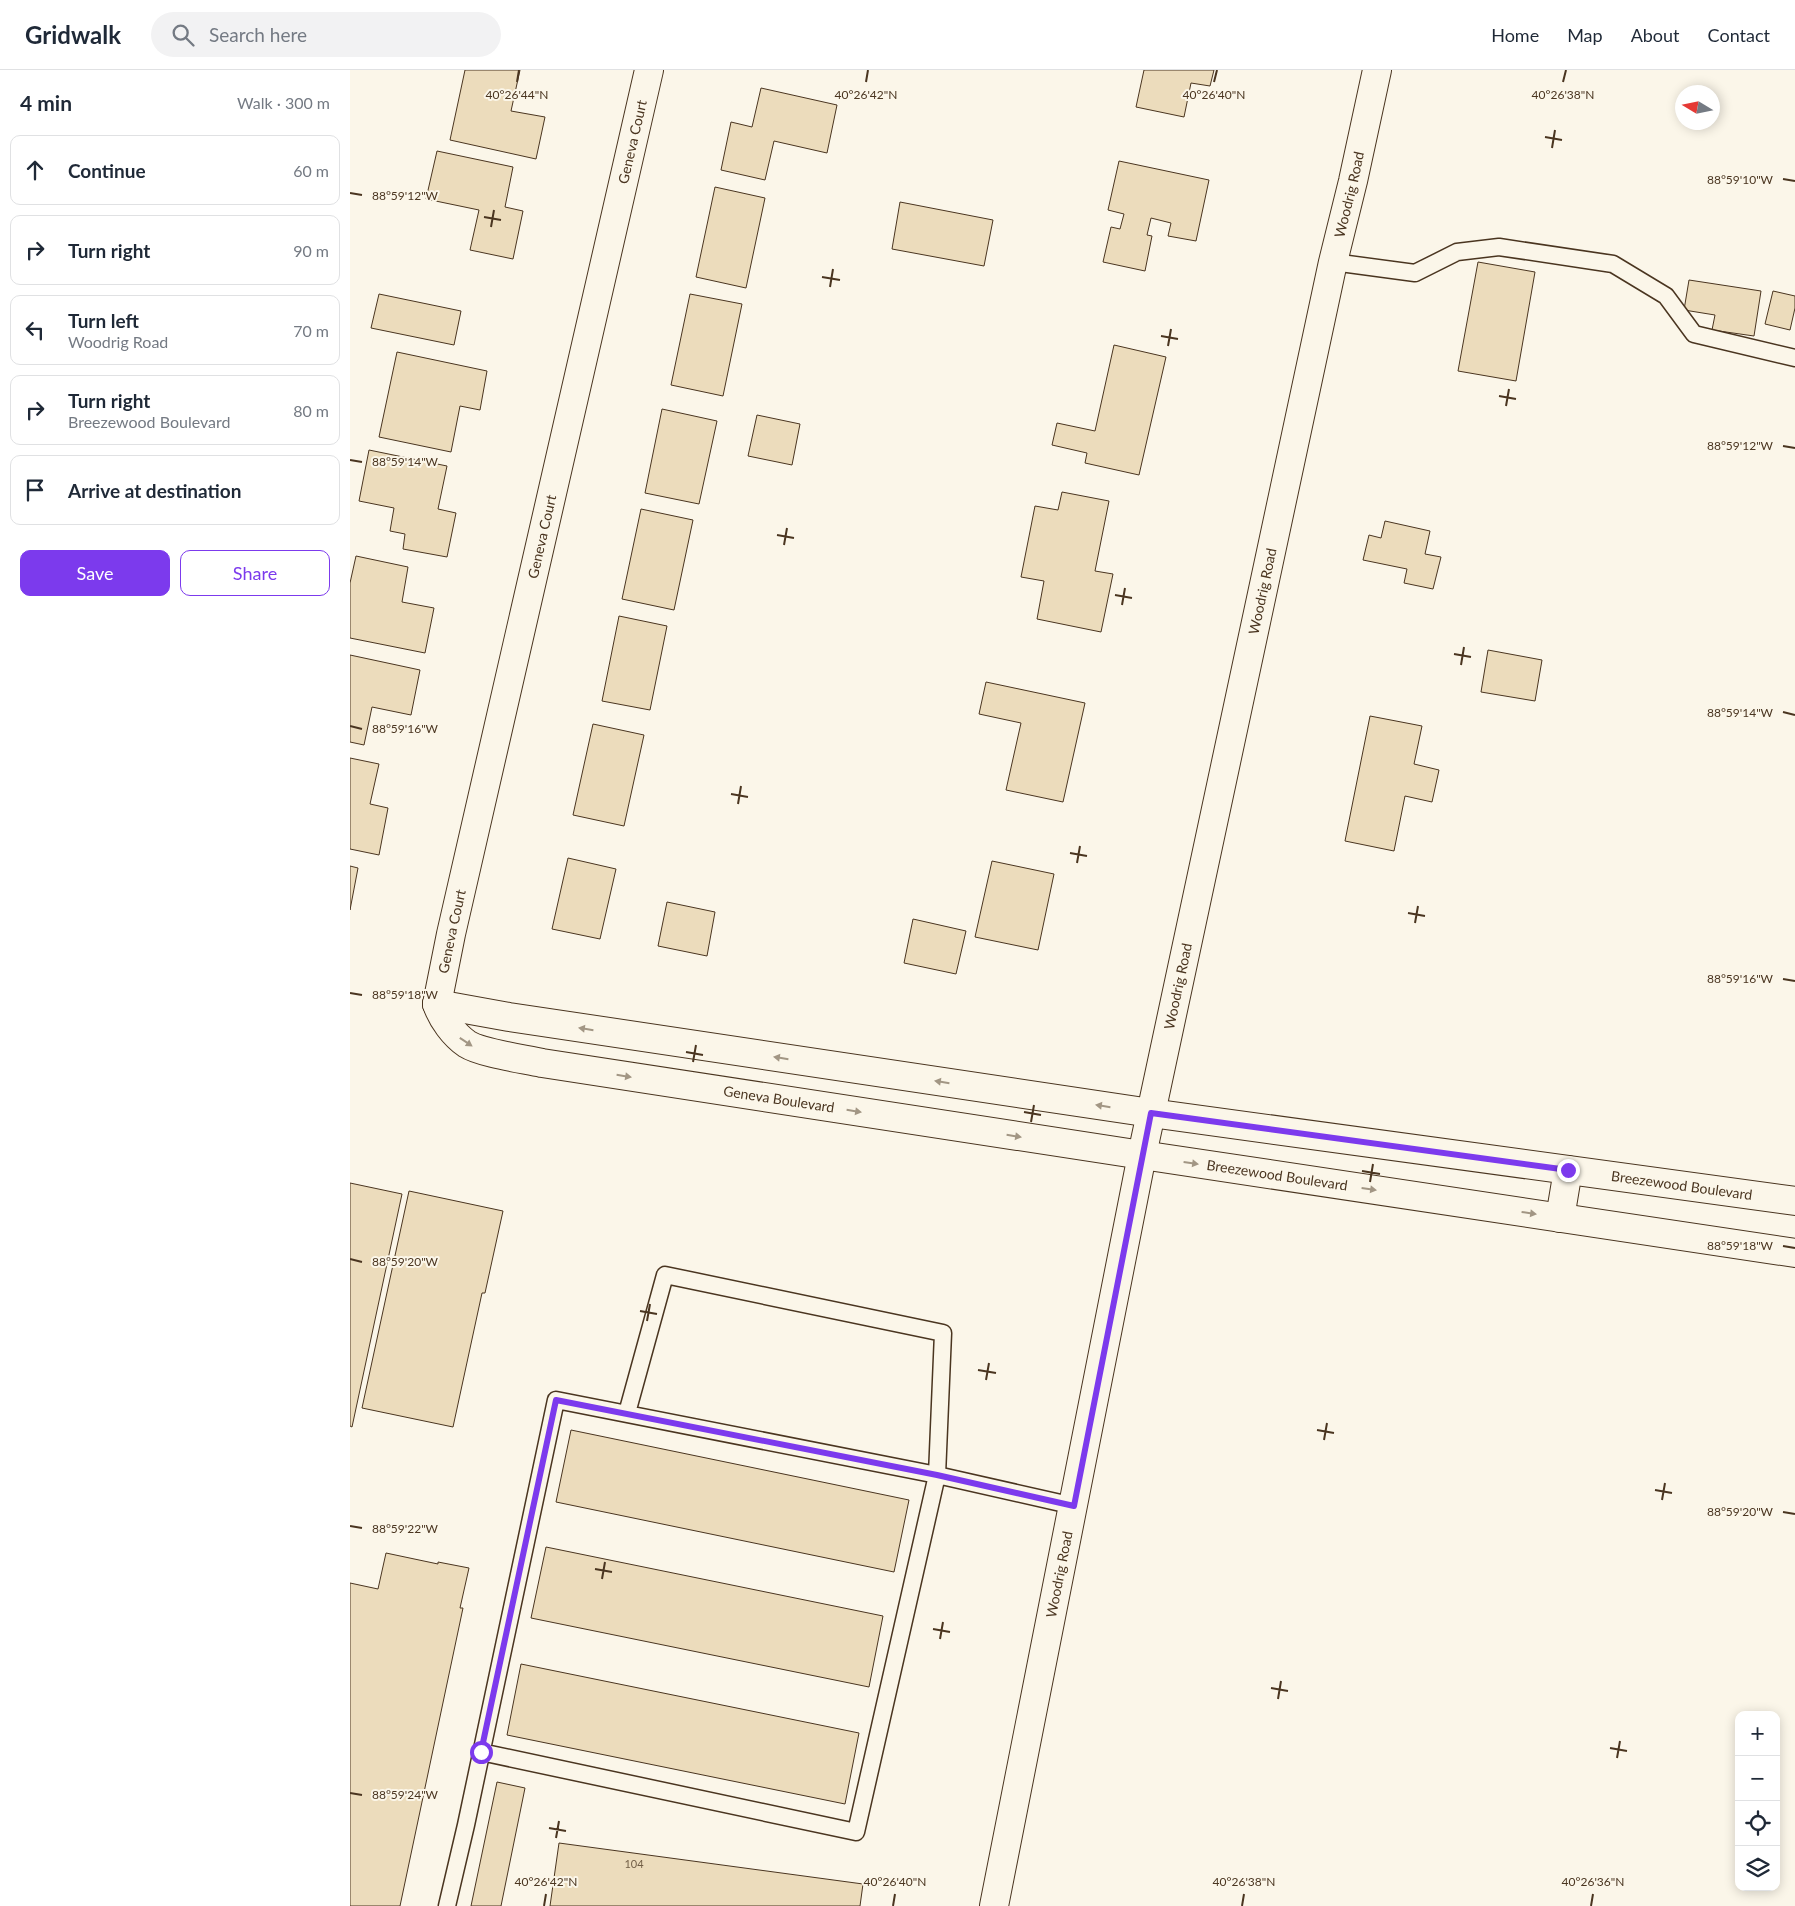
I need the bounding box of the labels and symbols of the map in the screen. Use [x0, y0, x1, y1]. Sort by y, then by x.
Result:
north arrow [1675, 85, 1720, 130]
text: 40°26'44"N [486, 87, 548, 102]
text: 40°26'42"N [835, 87, 897, 102]
text: 40°26'40"N [1183, 87, 1245, 102]
text: 40°26'38"N [1532, 87, 1594, 102]
street label: Geneva Court [614, 98, 650, 185]
street label: Woodrig Road [1330, 150, 1367, 239]
text: 88°59'10"W [1707, 172, 1774, 187]
text: 88°59'12"W [372, 188, 439, 203]
text: 88°59'12"W [1707, 438, 1774, 453]
text: 88°59'14"W [372, 454, 439, 469]
street label: Geneva Court [524, 493, 559, 580]
street label: Woodrig Road [1245, 546, 1280, 636]
text: 88°59'14"W [1707, 705, 1774, 720]
text: 88°59'16"W [372, 721, 439, 736]
street label: Geneva Court [434, 888, 469, 975]
street label: Woodrig Road [1160, 941, 1195, 1031]
text: 88°59'16"W [1707, 971, 1774, 986]
text: 88°59'18"W [372, 987, 439, 1002]
one-way arrow [578, 1024, 594, 1032]
one-way arrow [459, 1037, 473, 1046]
one-way arrow [773, 1054, 789, 1062]
one-way arrow [616, 1072, 632, 1080]
one-way arrow [934, 1078, 950, 1086]
street label: Geneva Boulevard [722, 1082, 836, 1116]
one-way arrow [1094, 1102, 1110, 1110]
one-way arrow [846, 1107, 862, 1115]
one-way arrow [1007, 1132, 1023, 1140]
street label: Breezewood Boulevard [1206, 1156, 1349, 1194]
one-way arrow [1183, 1159, 1199, 1167]
route end [1557, 1159, 1580, 1182]
street label: Breezewood Boulevard [1610, 1167, 1753, 1203]
one-way arrow [1361, 1185, 1377, 1193]
one-way arrow [1522, 1209, 1538, 1217]
text: 88°59'18"W [1707, 1238, 1774, 1253]
text: 88°59'20"W [372, 1254, 439, 1269]
text: 88°59'20"W [1707, 1504, 1774, 1519]
text: 88°59'22"W [372, 1521, 439, 1536]
street label: Woodrig Road [1042, 1530, 1076, 1619]
route start [470, 1741, 493, 1764]
text: 88°59'24"W [372, 1787, 439, 1802]
house number: 104 [624, 1857, 644, 1870]
text: 40°26'42"N [515, 1874, 577, 1889]
text: 40°26'40"N [864, 1874, 926, 1889]
text: 40°26'38"N [1213, 1874, 1275, 1889]
text: 40°26'36"N [1562, 1874, 1624, 1889]

